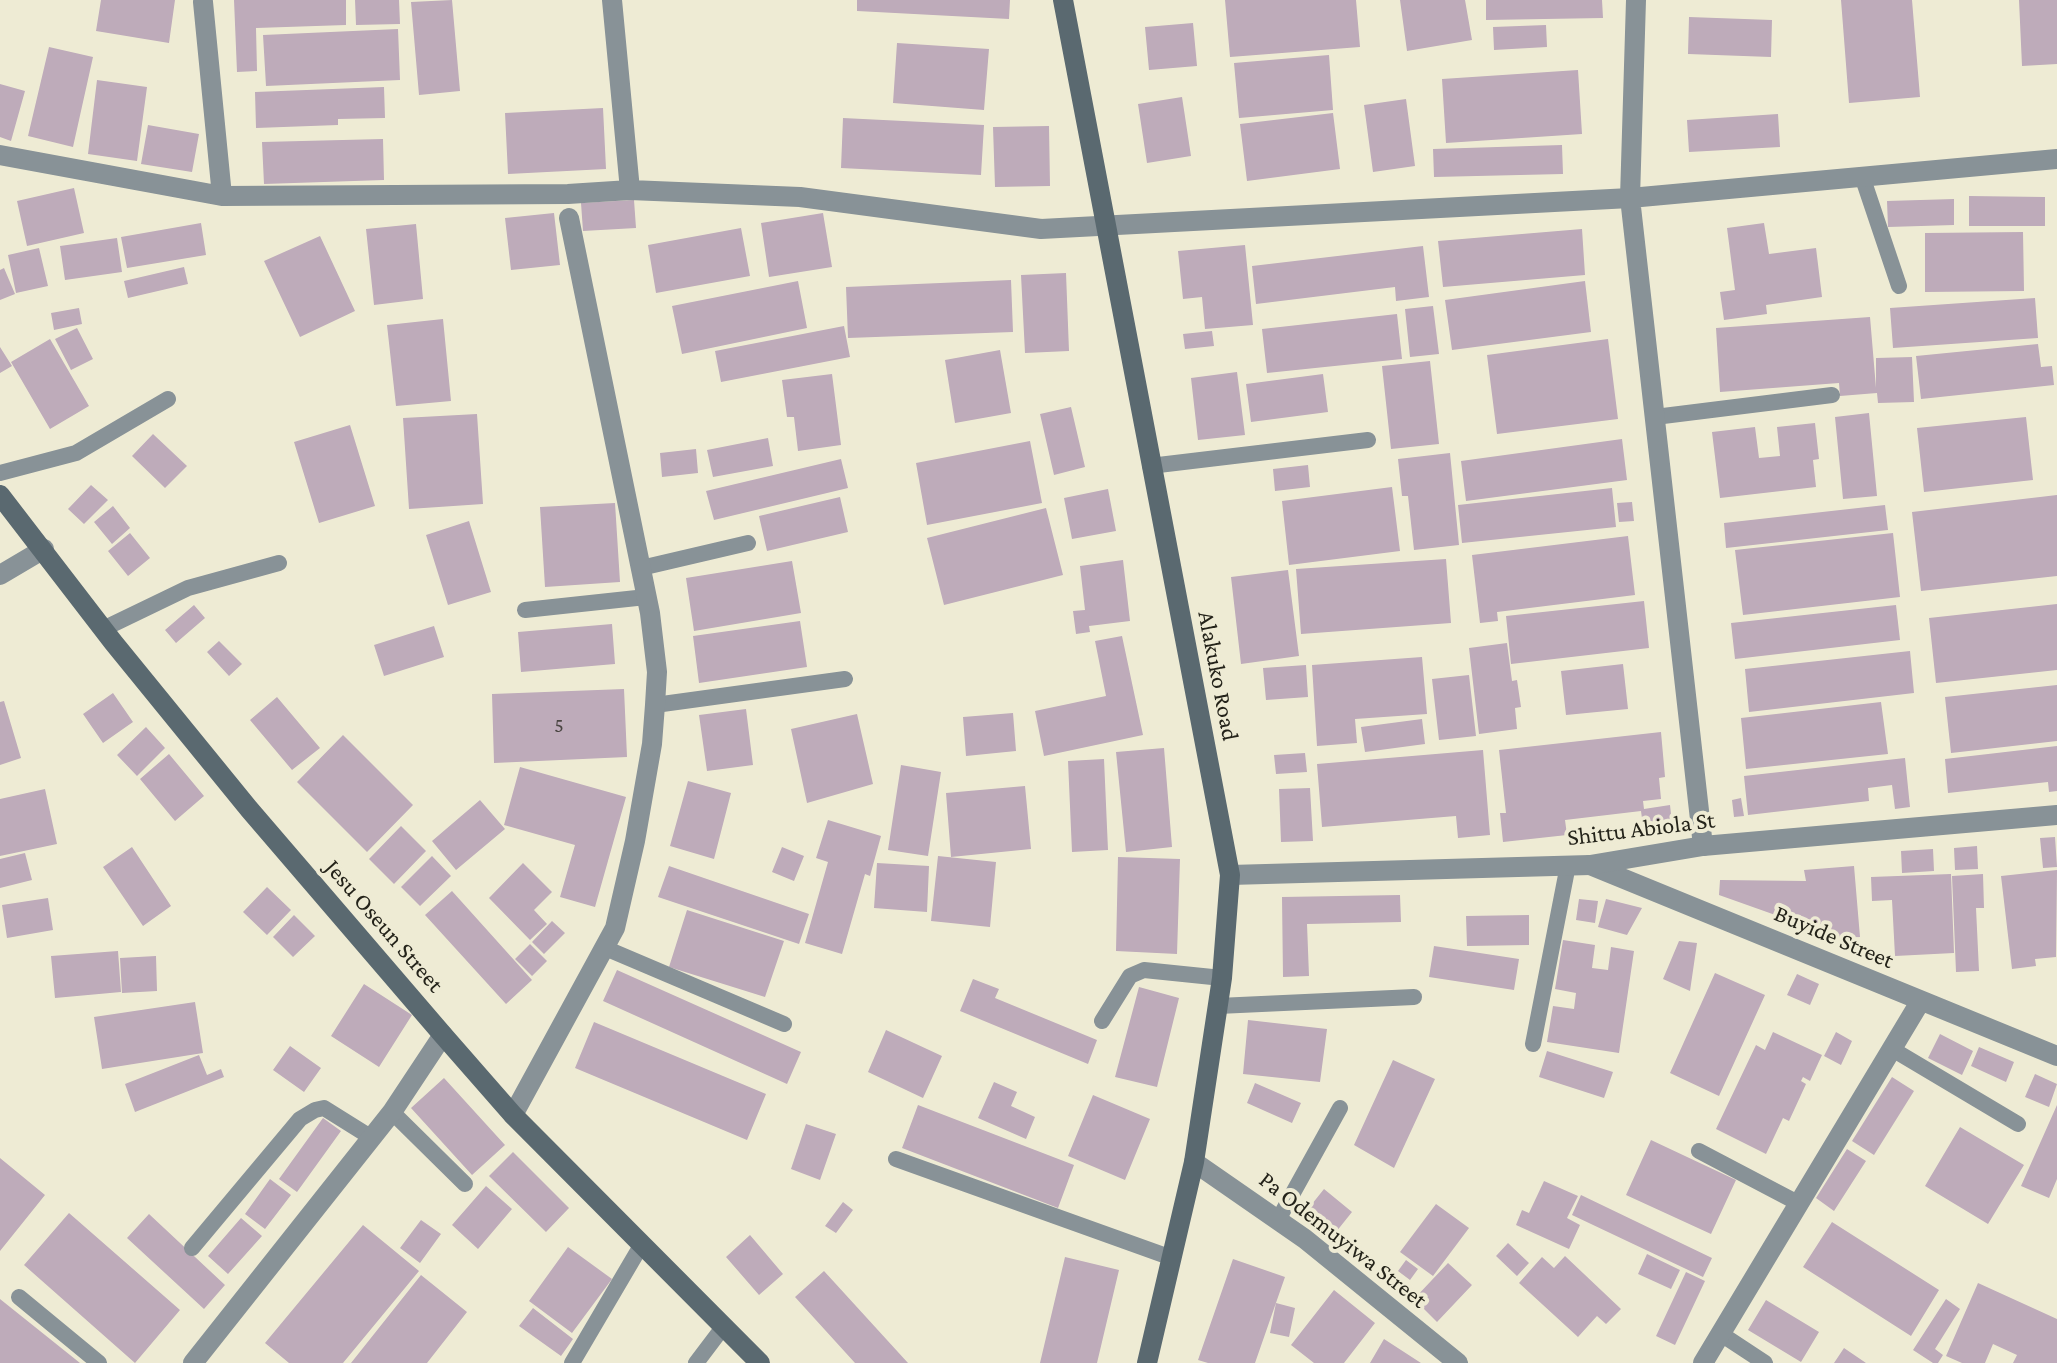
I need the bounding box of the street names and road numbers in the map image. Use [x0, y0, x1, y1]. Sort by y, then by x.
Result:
street label: Alakuko Road [1191, 609, 1245, 743]
street label: Shittu Abiola St [1565, 806, 1717, 852]
street label: Jesu Oseun Street [318, 854, 450, 998]
street label: Buyide Street [1770, 899, 1898, 975]
street label: Pa Odemuyiwa Street [1253, 1165, 1433, 1315]

